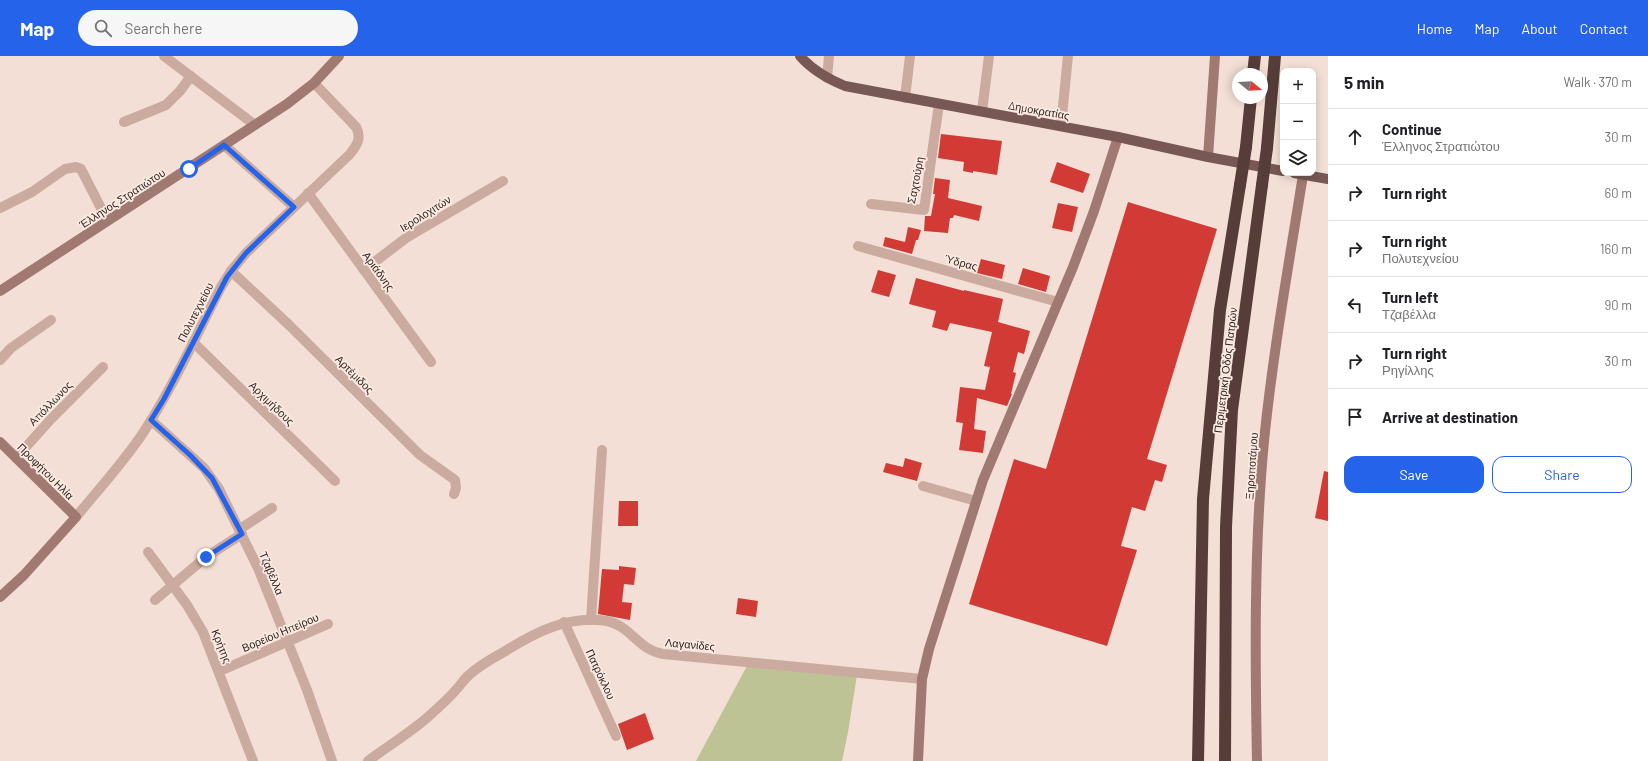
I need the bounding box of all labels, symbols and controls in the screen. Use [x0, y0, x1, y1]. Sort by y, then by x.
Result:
search box [78, 10, 358, 46]
text: Map [20, 17, 54, 40]
icon: search [92, 17, 114, 39]
text: Search here [124, 19, 202, 37]
text: Home [1417, 20, 1453, 37]
text: Map [1475, 20, 1499, 37]
text: About [1521, 20, 1558, 37]
text: Contact [1580, 20, 1628, 37]
north arrow [1232, 68, 1268, 104]
map controls [1280, 68, 1316, 176]
button: + [1280, 68, 1316, 104]
text: 5 min [1344, 72, 1384, 92]
text: Walk · 370 m [1564, 74, 1632, 90]
street label: Δημοκρατίας [1007, 98, 1071, 122]
button: − [1280, 104, 1316, 140]
text: Continue [1382, 120, 1442, 138]
icon: ahead [1344, 126, 1366, 148]
text: 30 m [1605, 129, 1632, 145]
text: Έλληνος Στρατιώτου [1382, 138, 1500, 154]
button: layers [1280, 140, 1316, 176]
street label: Σαχτούρη [904, 155, 926, 205]
route start [180, 160, 198, 178]
street label: Έλληνος Στρατιώτου [76, 165, 167, 231]
icon: right [1344, 182, 1366, 204]
text: Turn right [1382, 184, 1447, 202]
text: 60 m [1605, 185, 1632, 201]
street label: Ιερολοχιτών [397, 192, 453, 234]
text: Turn right [1382, 232, 1447, 250]
icon: right [1344, 238, 1366, 260]
text: 160 m [1600, 241, 1632, 257]
street label: Αριάδνης [360, 249, 398, 293]
text: Πολυτεχνείου [1382, 250, 1459, 266]
street label: Ύδρας [943, 251, 979, 273]
street label: Πολυτεχνείου [174, 280, 216, 344]
text: Turn left [1382, 288, 1438, 306]
icon: left [1344, 294, 1366, 316]
text: 90 m [1605, 297, 1632, 313]
street label: Περιμετρική Οδός Πατρών [1211, 306, 1239, 434]
text: Τζαβέλλα [1382, 306, 1436, 322]
text: Turn right [1382, 344, 1447, 362]
icon: right [1344, 350, 1366, 372]
street label: Αρτέμιδος [333, 352, 377, 396]
text: 30 m [1605, 353, 1632, 369]
text: Ρηγίλλης [1382, 362, 1434, 378]
street label: Απόλλωνος [26, 378, 74, 428]
street label: Αρχιμήδους [247, 378, 297, 428]
icon: arrive [1344, 406, 1366, 428]
text: Arrive at destination [1382, 408, 1518, 426]
street label: Ξηροποτάμου [1242, 432, 1260, 500]
street label: Προφήτου Ηλία [15, 440, 77, 502]
button: Save [1344, 456, 1484, 493]
button: Share [1492, 456, 1632, 493]
route end [197, 548, 215, 566]
street label: Τζαβέλλα [257, 549, 287, 597]
street label: Βορείου Ηπείρου [240, 610, 320, 654]
street label: Κρήτης [209, 627, 235, 665]
street label: Λαγανίδες [665, 635, 715, 653]
street label: Πατρόκλου [584, 647, 618, 701]

